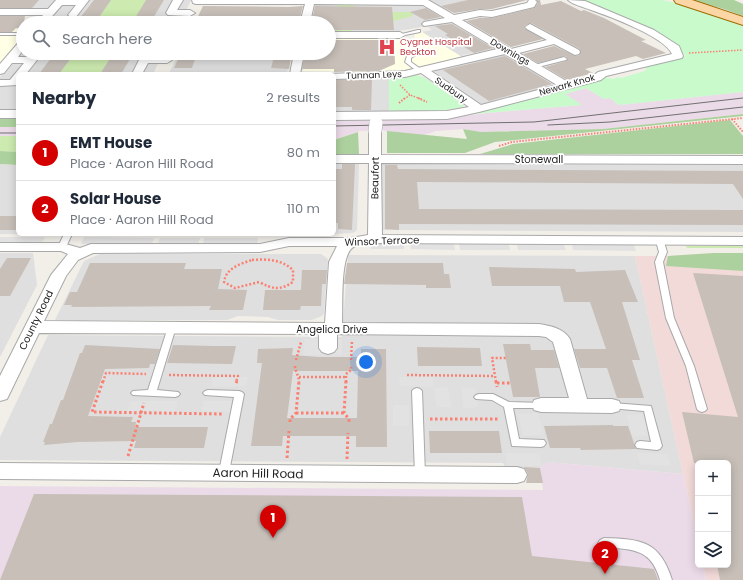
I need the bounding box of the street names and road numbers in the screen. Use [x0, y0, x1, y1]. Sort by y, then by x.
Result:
street label: Downings [488, 36, 532, 68]
street label: Tunnan Leys [346, 68, 402, 82]
street label: Newark Knok [538, 71, 597, 99]
street label: Sudbury [432, 74, 470, 106]
street label: Stonewall [515, 152, 563, 167]
street label: Beaufort [367, 156, 383, 199]
street label: Winsor Terrace [344, 232, 420, 250]
street label: County Road [15, 288, 57, 352]
street label: Angelica Drive [296, 322, 368, 337]
street label: Aaron Hill Road [212, 464, 304, 482]

